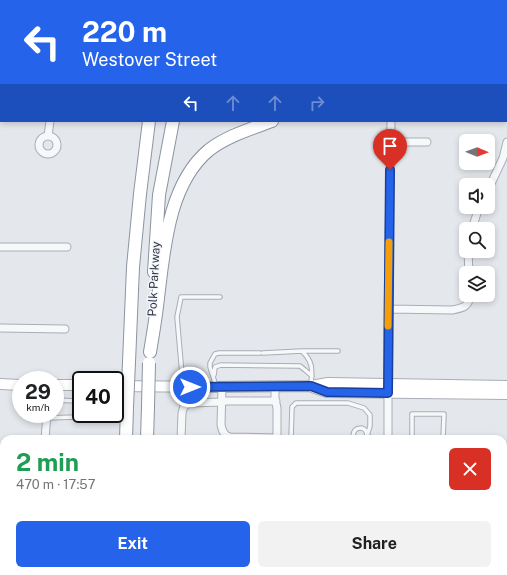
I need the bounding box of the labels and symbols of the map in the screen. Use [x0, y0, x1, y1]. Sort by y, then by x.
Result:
pin [373, 129, 407, 170]
north arrow [459, 134, 495, 170]
street label: Polk Parkway [145, 240, 163, 317]
position arrow [169, 366, 211, 408]
speed limit sign: 40 [72, 371, 124, 423]

